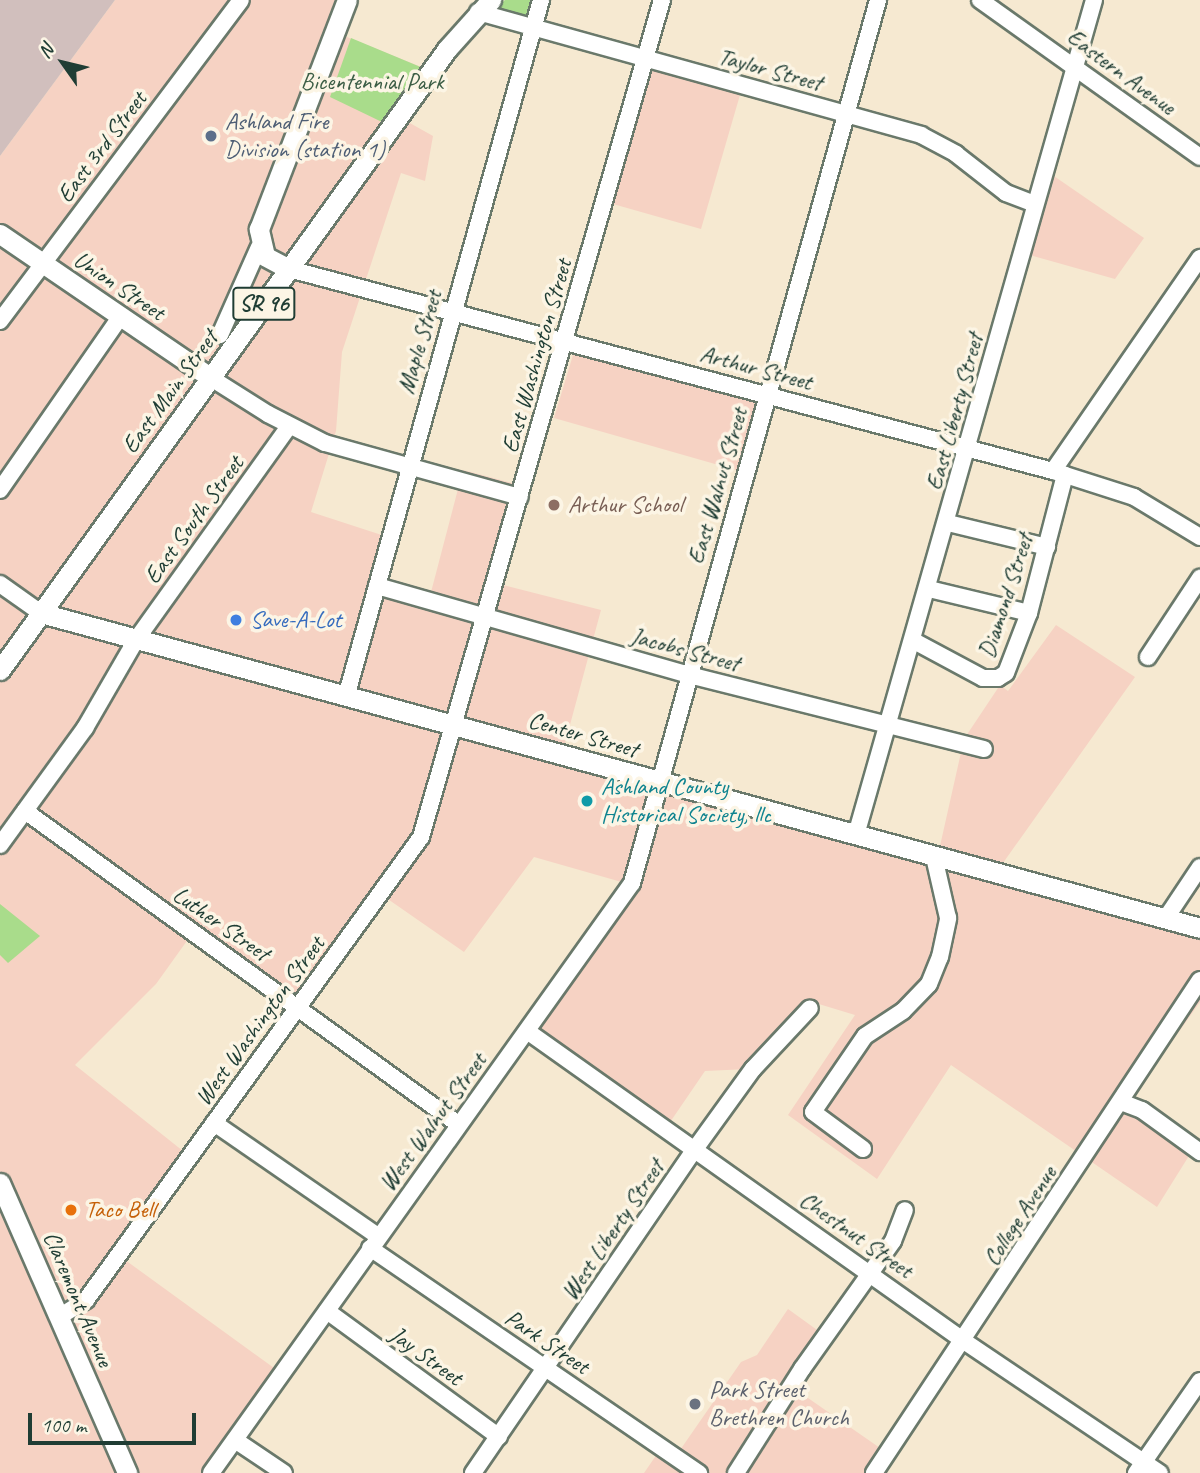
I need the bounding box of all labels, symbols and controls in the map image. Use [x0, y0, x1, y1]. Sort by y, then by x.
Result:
street label: Eastern Avenue [1061, 23, 1181, 121]
north arrow [28, 28, 98, 98]
text: N [32, 40, 59, 63]
street label: Taylor Street [715, 42, 825, 98]
park label: Bicentennial Park [300, 68, 444, 96]
street label: East 3rd Street [51, 86, 153, 208]
place label: Ashland Fire Division (station 1) [225, 108, 385, 164]
marker: Ashland Fire Division (station 1) [203, 128, 219, 144]
street label: Union Street [68, 245, 170, 327]
street label: East Washington Street [495, 255, 579, 457]
road number: SR 96 [231, 284, 297, 324]
street label: Maple Street [391, 287, 449, 397]
street label: East Main Street [115, 324, 225, 460]
street label: East Liberty Street [920, 330, 990, 494]
street label: Arthur Street [697, 339, 815, 397]
street label: East Walnut Street [682, 404, 754, 568]
street label: East South Street [138, 451, 250, 589]
place label: Arthur School [568, 491, 682, 519]
marker: Arthur School [546, 497, 562, 513]
street label: Diamond Street [972, 530, 1040, 662]
place label: Save-A-Lot [250, 606, 342, 634]
marker: Save-A-Lot [228, 612, 244, 628]
street label: Jacobs Street [628, 622, 742, 678]
street label: Center Street [525, 706, 641, 764]
place label: Ashland County Historical Society, llc [601, 773, 770, 829]
marker: Ashland County Historical Society, llc [579, 793, 595, 809]
street label: Luther Street [167, 880, 275, 968]
street label: West Washington Street [189, 930, 331, 1112]
street label: West Walnut Street [373, 1047, 493, 1197]
street label: West Liberty Street [555, 1154, 671, 1306]
street label: College Avenue [977, 1161, 1063, 1271]
street label: Chestnut Street [794, 1185, 918, 1285]
place label: Taco Bell [85, 1196, 156, 1224]
marker: Taco Bell [63, 1202, 79, 1218]
street label: Claremont Avenue [37, 1227, 119, 1371]
street label: Park Street [499, 1303, 595, 1381]
street label: Jay Street [384, 1320, 468, 1392]
place label: Park Street Brethren Church [709, 1376, 850, 1432]
marker: Park Street Brethren Church [687, 1396, 703, 1412]
scale bar [32, 1400, 200, 1444]
text: 100 m [41, 1412, 86, 1438]

